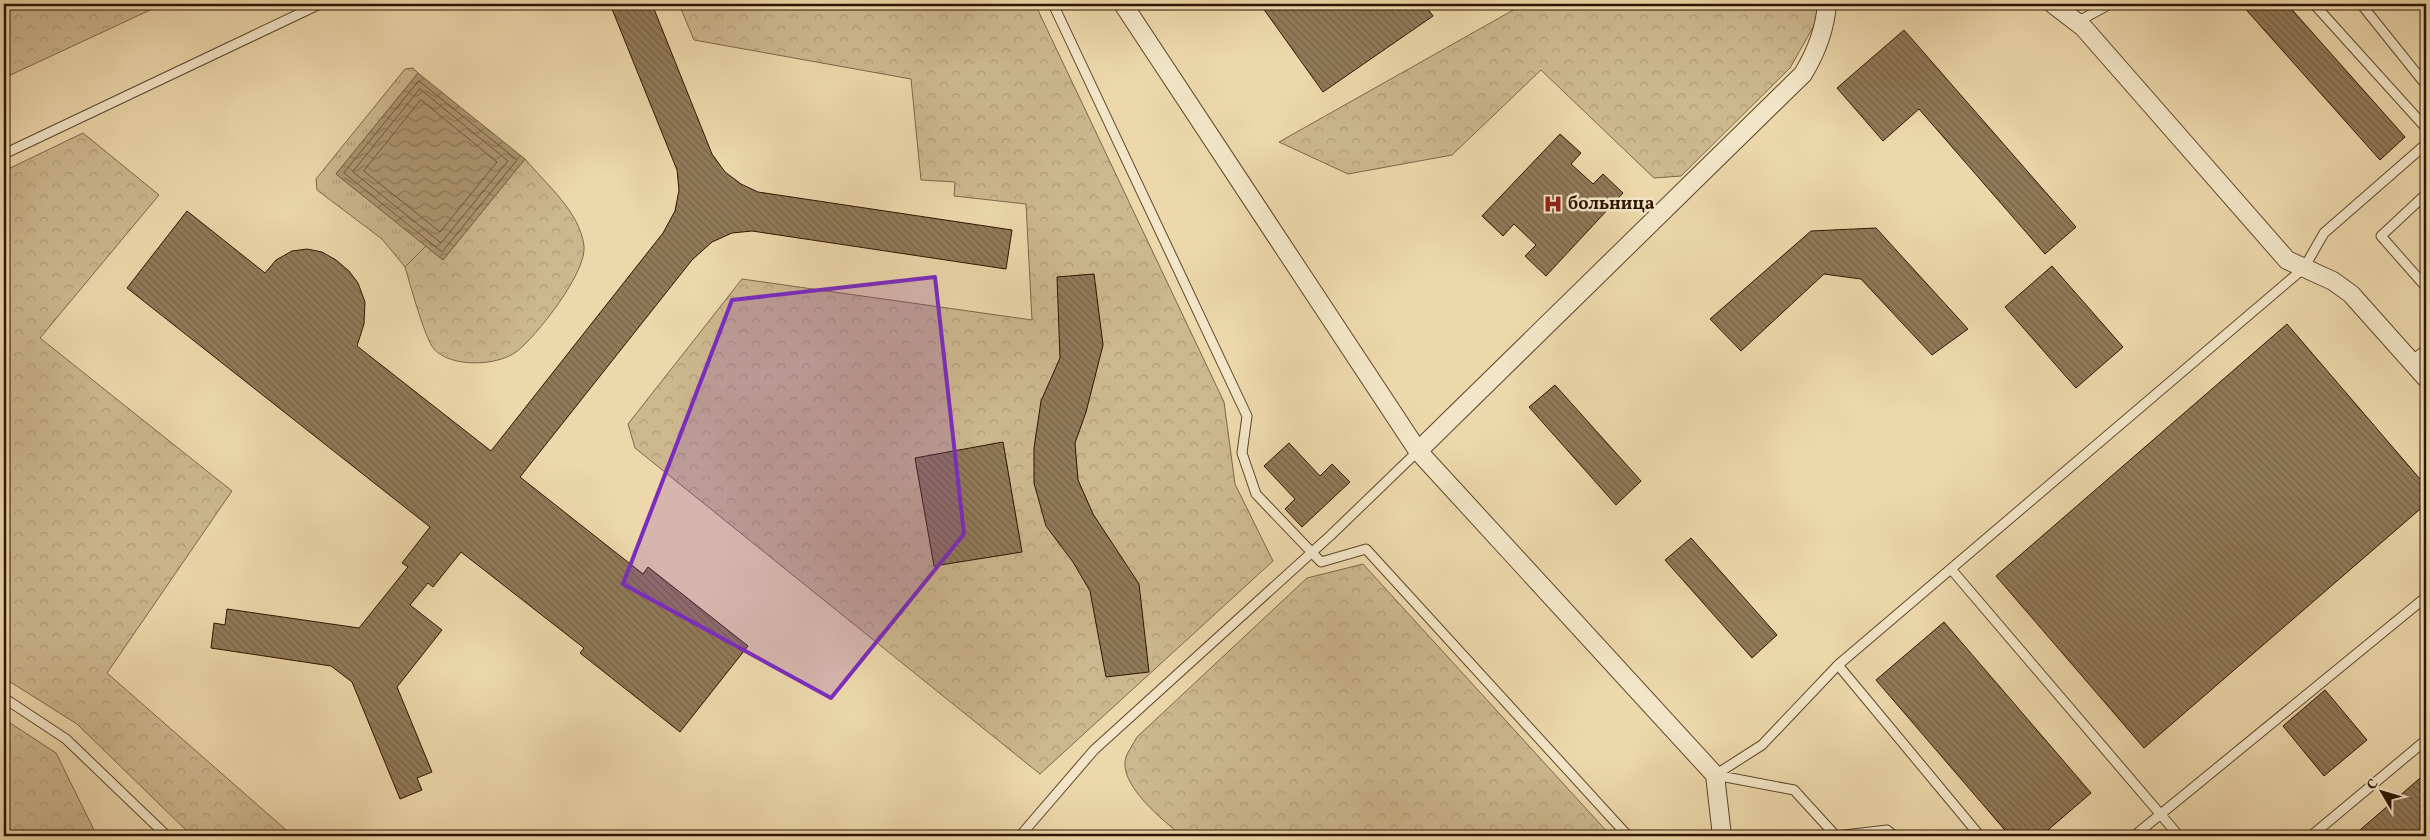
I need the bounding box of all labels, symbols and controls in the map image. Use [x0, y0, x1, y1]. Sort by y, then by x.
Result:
place label: больница [1568, 192, 1655, 217]
hospital icon: больница [1542, 193, 1564, 215]
north arrow [2358, 768, 2408, 818]
text: С [2363, 776, 2383, 794]

